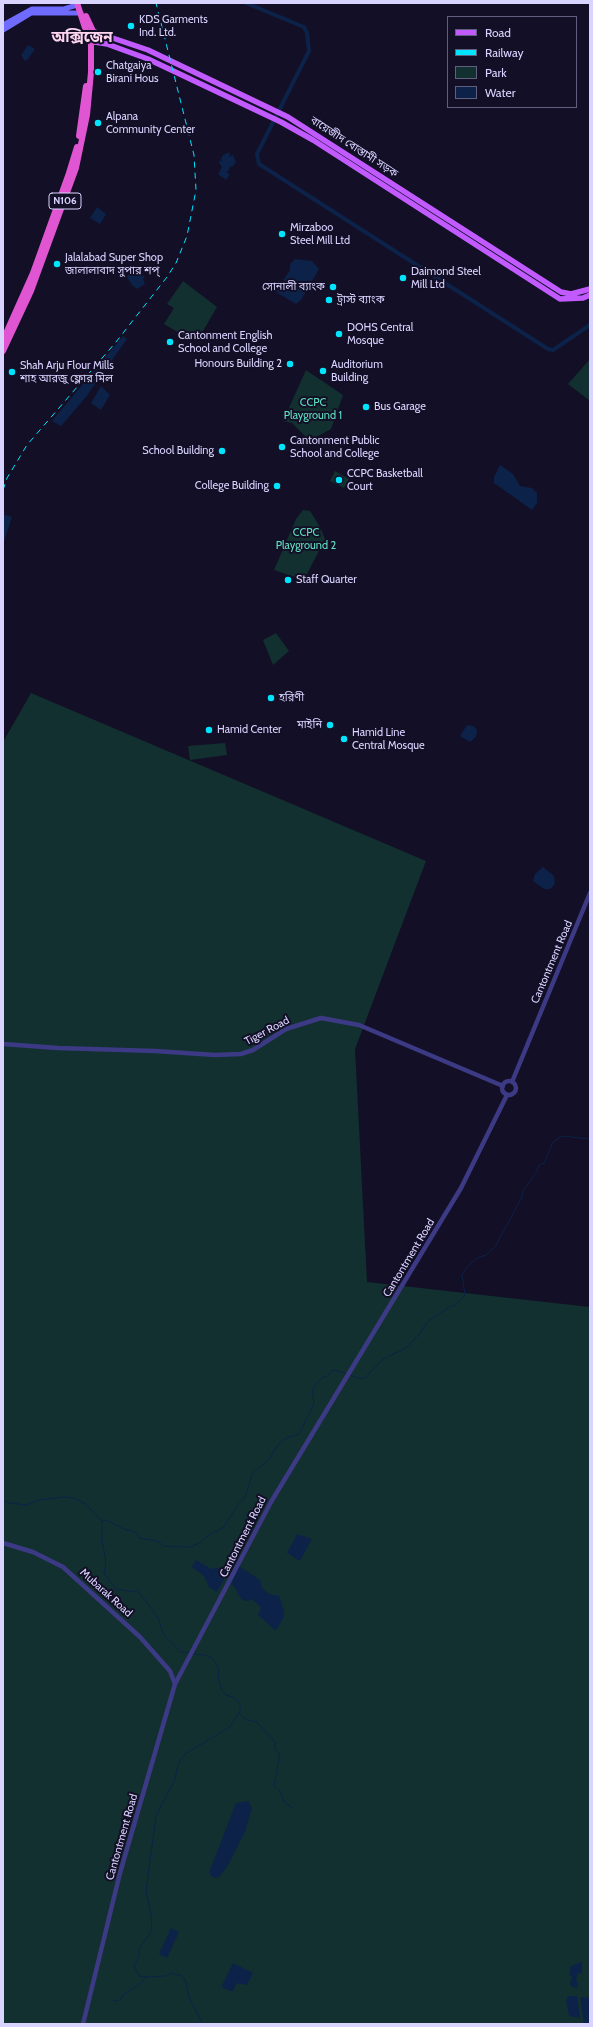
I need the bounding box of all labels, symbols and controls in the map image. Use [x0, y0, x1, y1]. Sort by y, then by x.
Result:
place label: KDS Garments Ind. Ltd. [139, 13, 208, 39]
legend [447, 16, 577, 108]
marker: KDS Garments Ind. Ltd. [126, 21, 136, 31]
text: Road [485, 25, 511, 40]
district label: অক্সিজেন [51, 29, 113, 47]
text: Railway [485, 45, 523, 60]
place label: Chatgaiya Birani Hous [106, 59, 158, 85]
text: Park [485, 65, 507, 80]
marker: Chatgaiya Birani Hous [93, 67, 103, 77]
text: Water [485, 85, 515, 100]
place label: Alpana Community Center [106, 110, 195, 136]
street label: বায়েজীদ বোস্তামী সড়ক [308, 114, 400, 180]
marker: Alpana Community Center [93, 118, 103, 128]
road number: N106 [49, 193, 81, 209]
place label: Mirzaboo Steel Mill Ltd [290, 221, 350, 247]
marker: Mirzaboo Steel Mill Ltd [277, 229, 287, 239]
place label: Jalalabad Super Shop জালালাবাদ সুপার শপ্ [65, 251, 163, 277]
marker: Jalalabad Super Shop জালালাবাদ সুপার শপ্ [52, 259, 62, 269]
place label: Daimond Steel Mill Ltd [411, 265, 481, 291]
marker: Daimond Steel Mill Ltd [398, 273, 408, 283]
place label: সোনালী ব্যাংক [262, 280, 325, 294]
marker: সোনালী ব্যাংক [328, 282, 338, 292]
place label: ট্রাস্ট ব্যাংক [337, 293, 385, 307]
marker: ট্রাস্ট ব্যাংক [324, 295, 334, 305]
place label: DOHS Central Mosque [347, 321, 413, 347]
place label: Cantonment English School and College [178, 329, 273, 355]
marker: DOHS Central Mosque [334, 329, 344, 339]
marker: Cantonment English School and College [165, 337, 175, 347]
place label: Honours Building 2 [194, 357, 282, 371]
place label: Auditorium Building [331, 358, 383, 384]
place label: Shah Arju Flour Mills শাহ আরজু ফ্লোর মিল [20, 359, 114, 385]
marker: Honours Building 2 [285, 359, 295, 369]
marker: Auditorium Building [318, 366, 328, 376]
marker: Shah Arju Flour Mills শাহ আরজু ফ্লোর মিল [7, 367, 17, 377]
park label: CCPC Playground 1 [284, 396, 342, 422]
place label: Bus Garage [374, 400, 426, 414]
marker: Bus Garage [361, 402, 371, 412]
place label: Cantonment Public School and College [290, 434, 380, 460]
marker: Cantonment Public School and College [277, 442, 287, 452]
place label: School Building [142, 444, 214, 458]
marker: School Building [217, 446, 227, 456]
place label: CCPC Basketball Court [347, 467, 423, 493]
marker: CCPC Basketball Court [334, 475, 344, 485]
place label: College Building [195, 479, 269, 493]
marker: College Building [272, 481, 282, 491]
park label: CCPC Playground 2 [276, 526, 336, 552]
place label: Staff Quarter [296, 573, 357, 587]
marker: Staff Quarter [283, 575, 293, 585]
place label: হরিণী [279, 691, 304, 705]
marker: হরিণী [266, 693, 276, 703]
place label: মাইনি [297, 718, 322, 732]
marker: মাইনি [325, 720, 335, 730]
place label: Hamid Center [217, 723, 282, 737]
marker: Hamid Center [204, 725, 214, 735]
place label: Hamid Line Central Mosque [352, 726, 425, 752]
marker: Hamid Line Central Mosque [339, 734, 349, 744]
street label: Cantontment Road [529, 918, 575, 1006]
street label: Tiger Road [242, 1014, 292, 1048]
street label: Cantontment Road [380, 1216, 438, 1300]
street label: Cantontment Road [217, 1494, 269, 1580]
street label: Mubarak Road [77, 1566, 135, 1620]
street label: Cantontment Road [103, 1792, 141, 1882]

